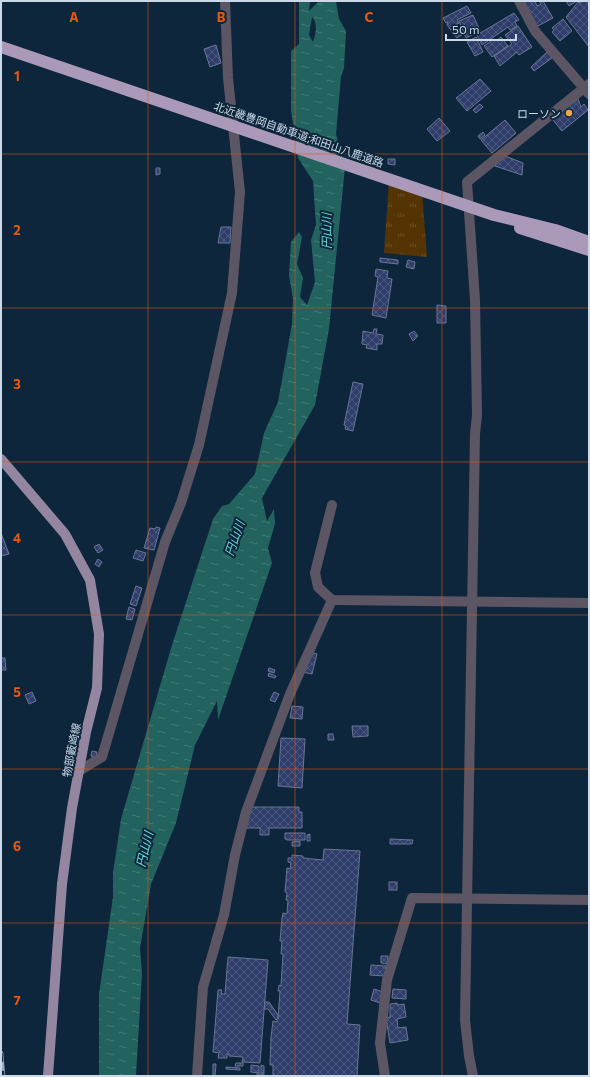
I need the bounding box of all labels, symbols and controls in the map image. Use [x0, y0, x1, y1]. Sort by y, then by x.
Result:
text: A [69, 9, 79, 25]
text: B [217, 9, 226, 25]
text: C [365, 9, 374, 25]
scale bar [446, 16, 516, 42]
text: 50 m [452, 22, 480, 36]
text: 1 [14, 68, 20, 84]
street label: 北近畿豊岡自動車道;和田山八鹿道路 [212, 99, 386, 170]
place label: ローソン [517, 107, 561, 120]
marker: ローソン [564, 108, 574, 118]
water label: 円山川 [319, 211, 333, 249]
text: 2 [13, 222, 21, 238]
text: 3 [13, 376, 21, 392]
water label: 円山川 [222, 517, 247, 557]
text: 4 [13, 530, 21, 546]
text: 5 [13, 684, 21, 700]
street label: 物部藪崎線 [59, 722, 83, 778]
water label: 円山川 [133, 828, 156, 868]
text: 6 [13, 838, 21, 854]
text: 7 [13, 992, 21, 1008]

